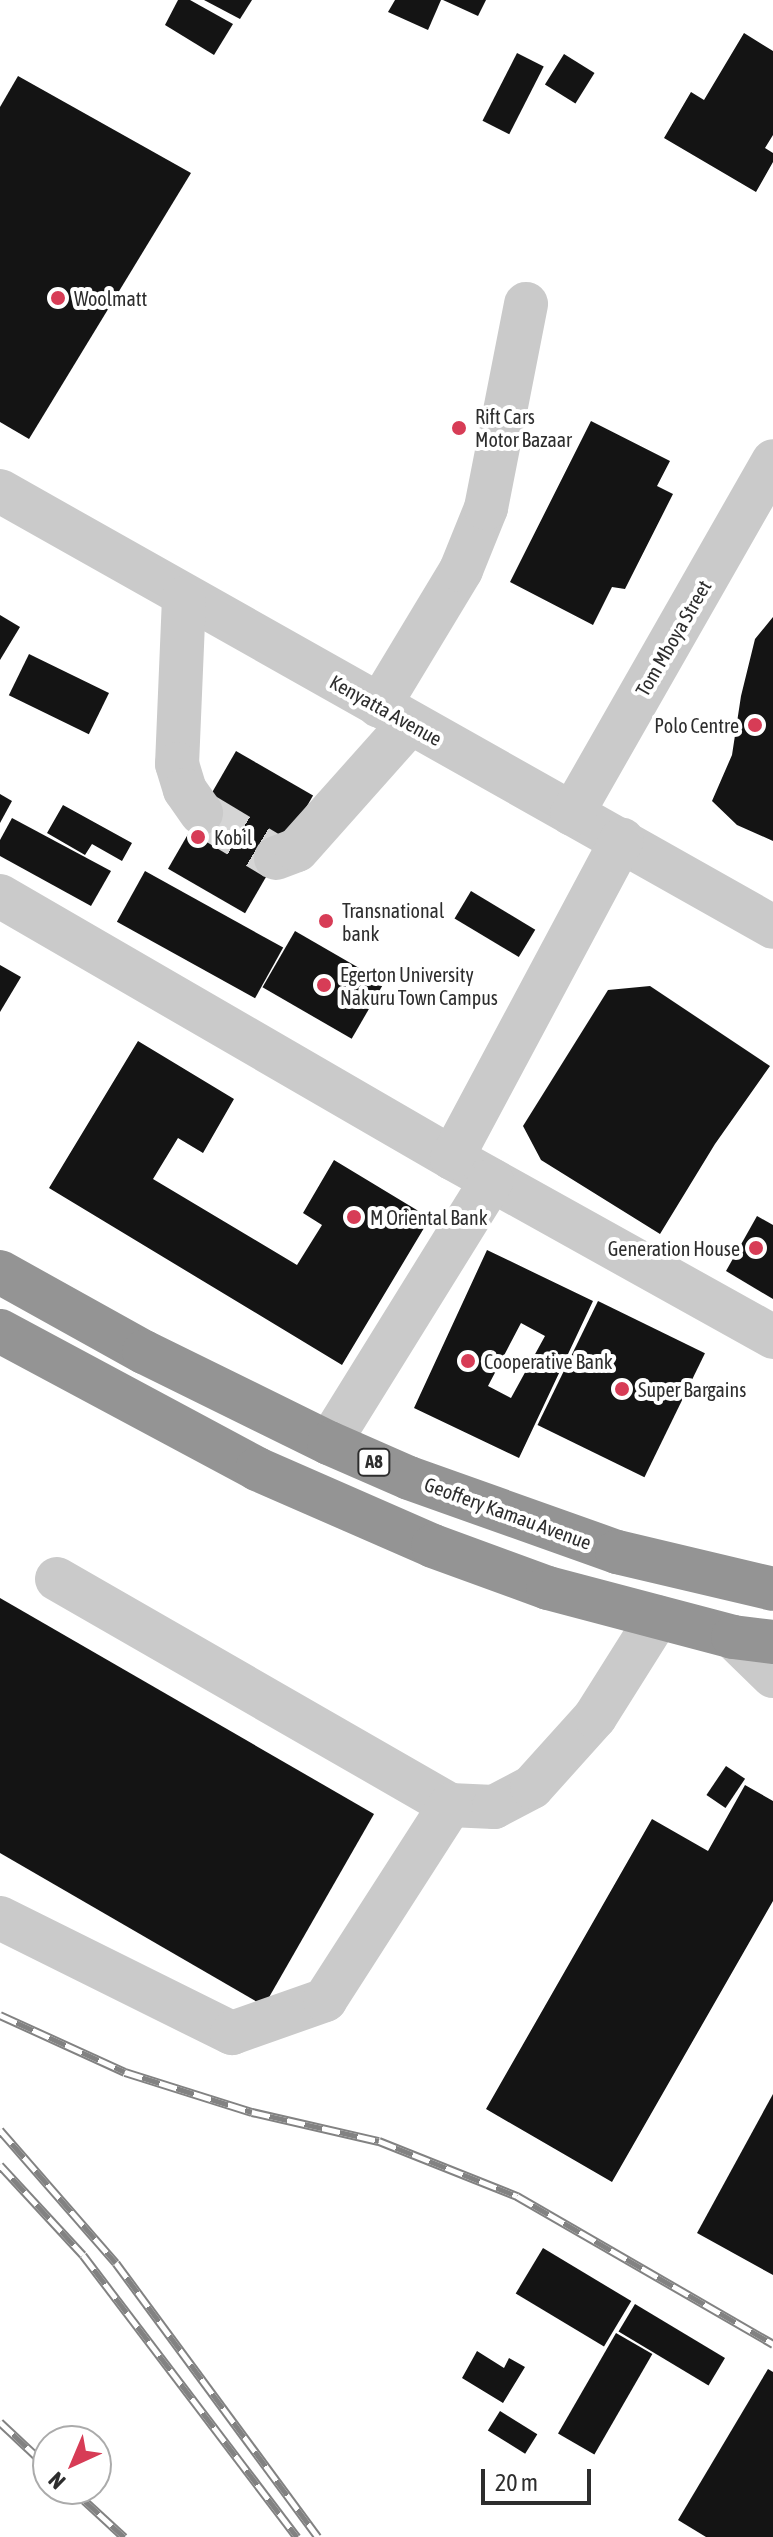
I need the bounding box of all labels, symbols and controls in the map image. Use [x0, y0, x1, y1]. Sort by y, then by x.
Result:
place label: Woolmatt [74, 286, 147, 310]
marker: Woolmatt [49, 289, 67, 307]
place label: Rift Cars Motor Bazaar [475, 404, 572, 451]
marker: Rift Cars Motor Bazaar [450, 419, 468, 437]
street label: Tom Mboya Street [630, 576, 716, 700]
street label: Kenyatta Avenue [326, 669, 446, 751]
place label: Polo Centre [654, 713, 739, 737]
marker: Polo Centre [746, 716, 764, 734]
place label: Kobil [214, 825, 252, 849]
marker: Kobil [189, 828, 207, 846]
place label: Transnational bank [342, 898, 444, 945]
marker: Transnational bank [317, 912, 335, 930]
place label: Egerton University Nakuru Town Campus [340, 962, 498, 1009]
marker: Egerton University Nakuru Town Campus [315, 976, 333, 994]
place label: M Oriental Bank [370, 1205, 487, 1229]
marker: M Oriental Bank [345, 1208, 363, 1226]
place label: Generation House [608, 1236, 740, 1260]
marker: Generation House [747, 1239, 765, 1257]
place label: Cooperative Bank [484, 1349, 613, 1373]
marker: Cooperative Bank [459, 1352, 477, 1370]
place label: Super Bargains [638, 1377, 746, 1401]
marker: Super Bargains [613, 1380, 631, 1398]
road number: A8 [356, 1448, 392, 1476]
street label: Geoffery Kamau Avenue [421, 1472, 595, 1554]
north arrow [32, 2425, 112, 2505]
scale bar [485, 2453, 595, 2503]
text: N [43, 2467, 70, 2495]
text: 20 m [495, 2469, 538, 2496]

